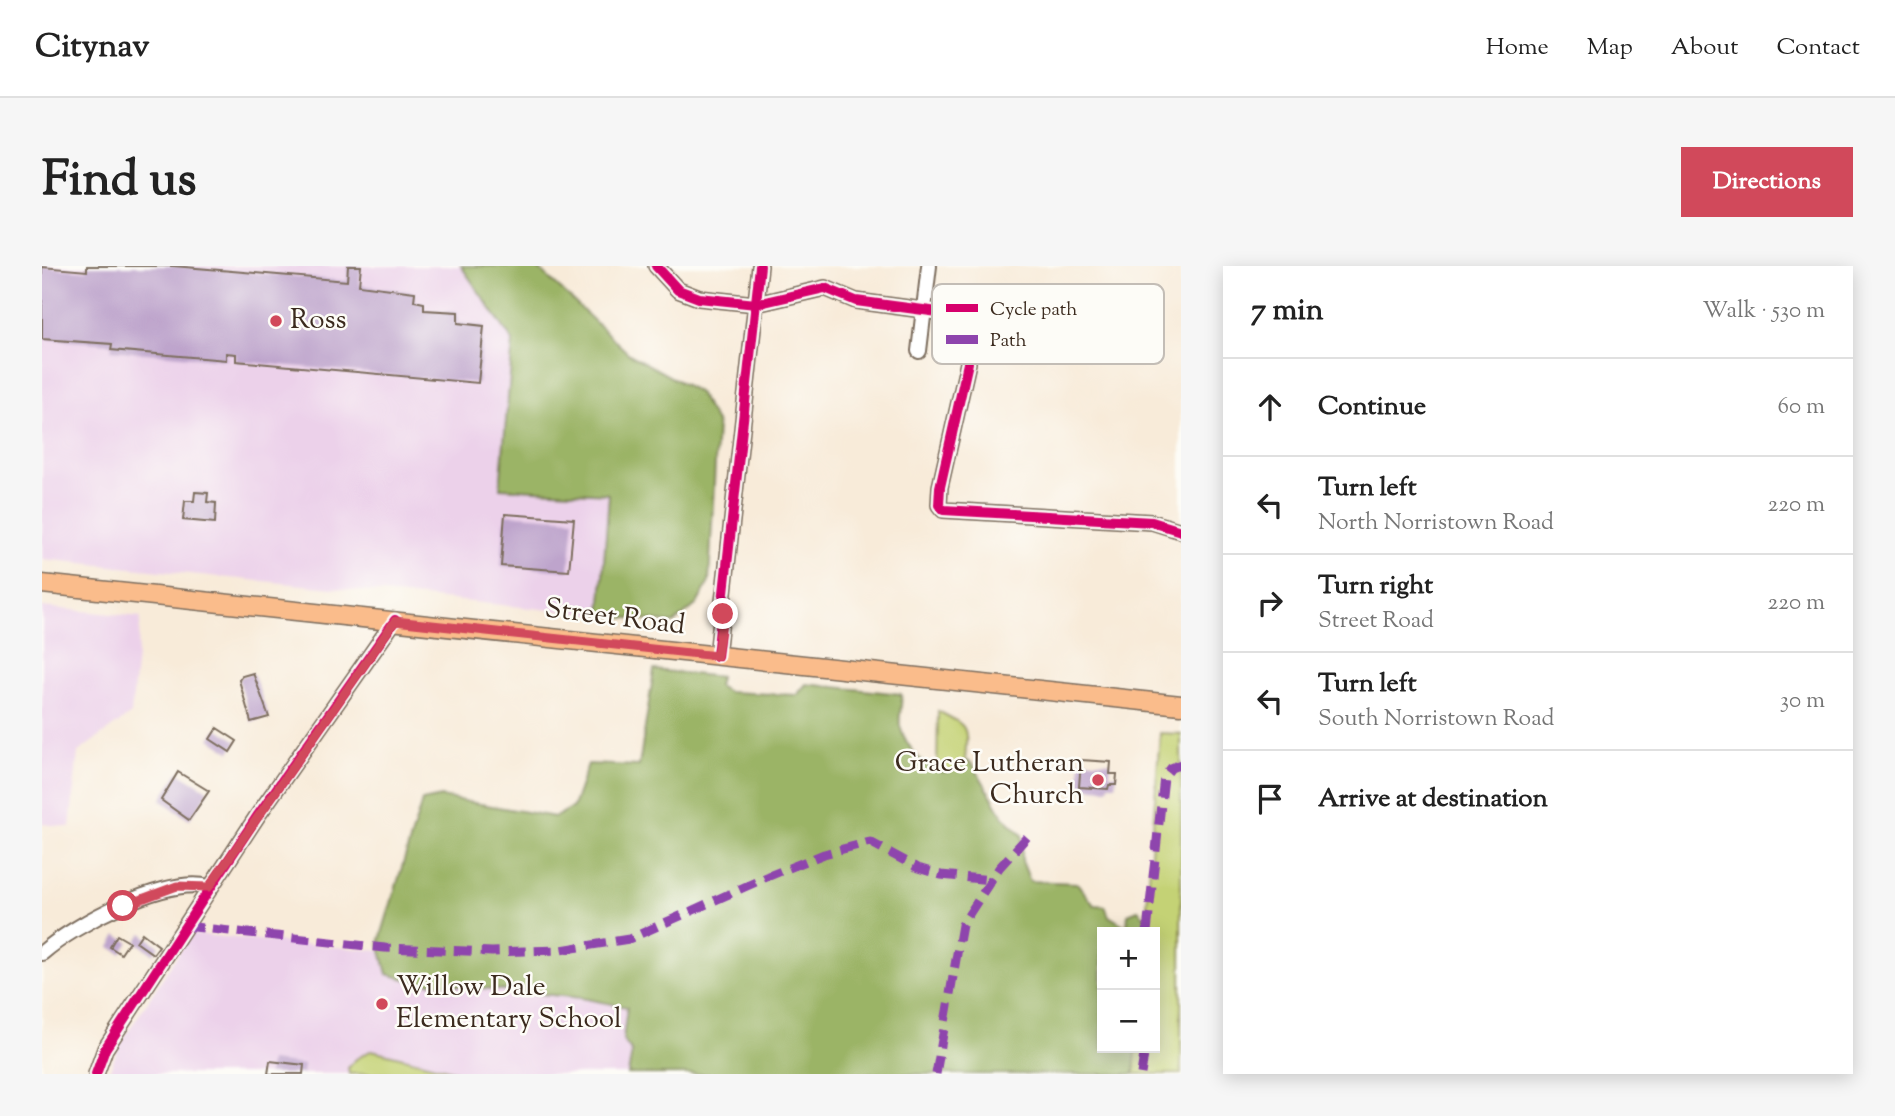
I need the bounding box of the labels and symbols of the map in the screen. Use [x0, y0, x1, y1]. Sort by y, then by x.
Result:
legend [932, 284, 1164, 364]
text: Cycle path [990, 297, 1077, 324]
place label: Ross [290, 301, 347, 341]
marker: Ross [268, 313, 284, 329]
text: Path [990, 328, 1027, 355]
street label: Street Road [542, 590, 688, 646]
route end [707, 598, 738, 629]
place label: Grace Lutheran Church [895, 744, 1084, 816]
marker: Grace Lutheran Church [1090, 772, 1106, 788]
route start [107, 890, 138, 921]
place label: Willow Dale Elementary School [396, 968, 622, 1040]
marker: Willow Dale Elementary School [374, 996, 390, 1012]

